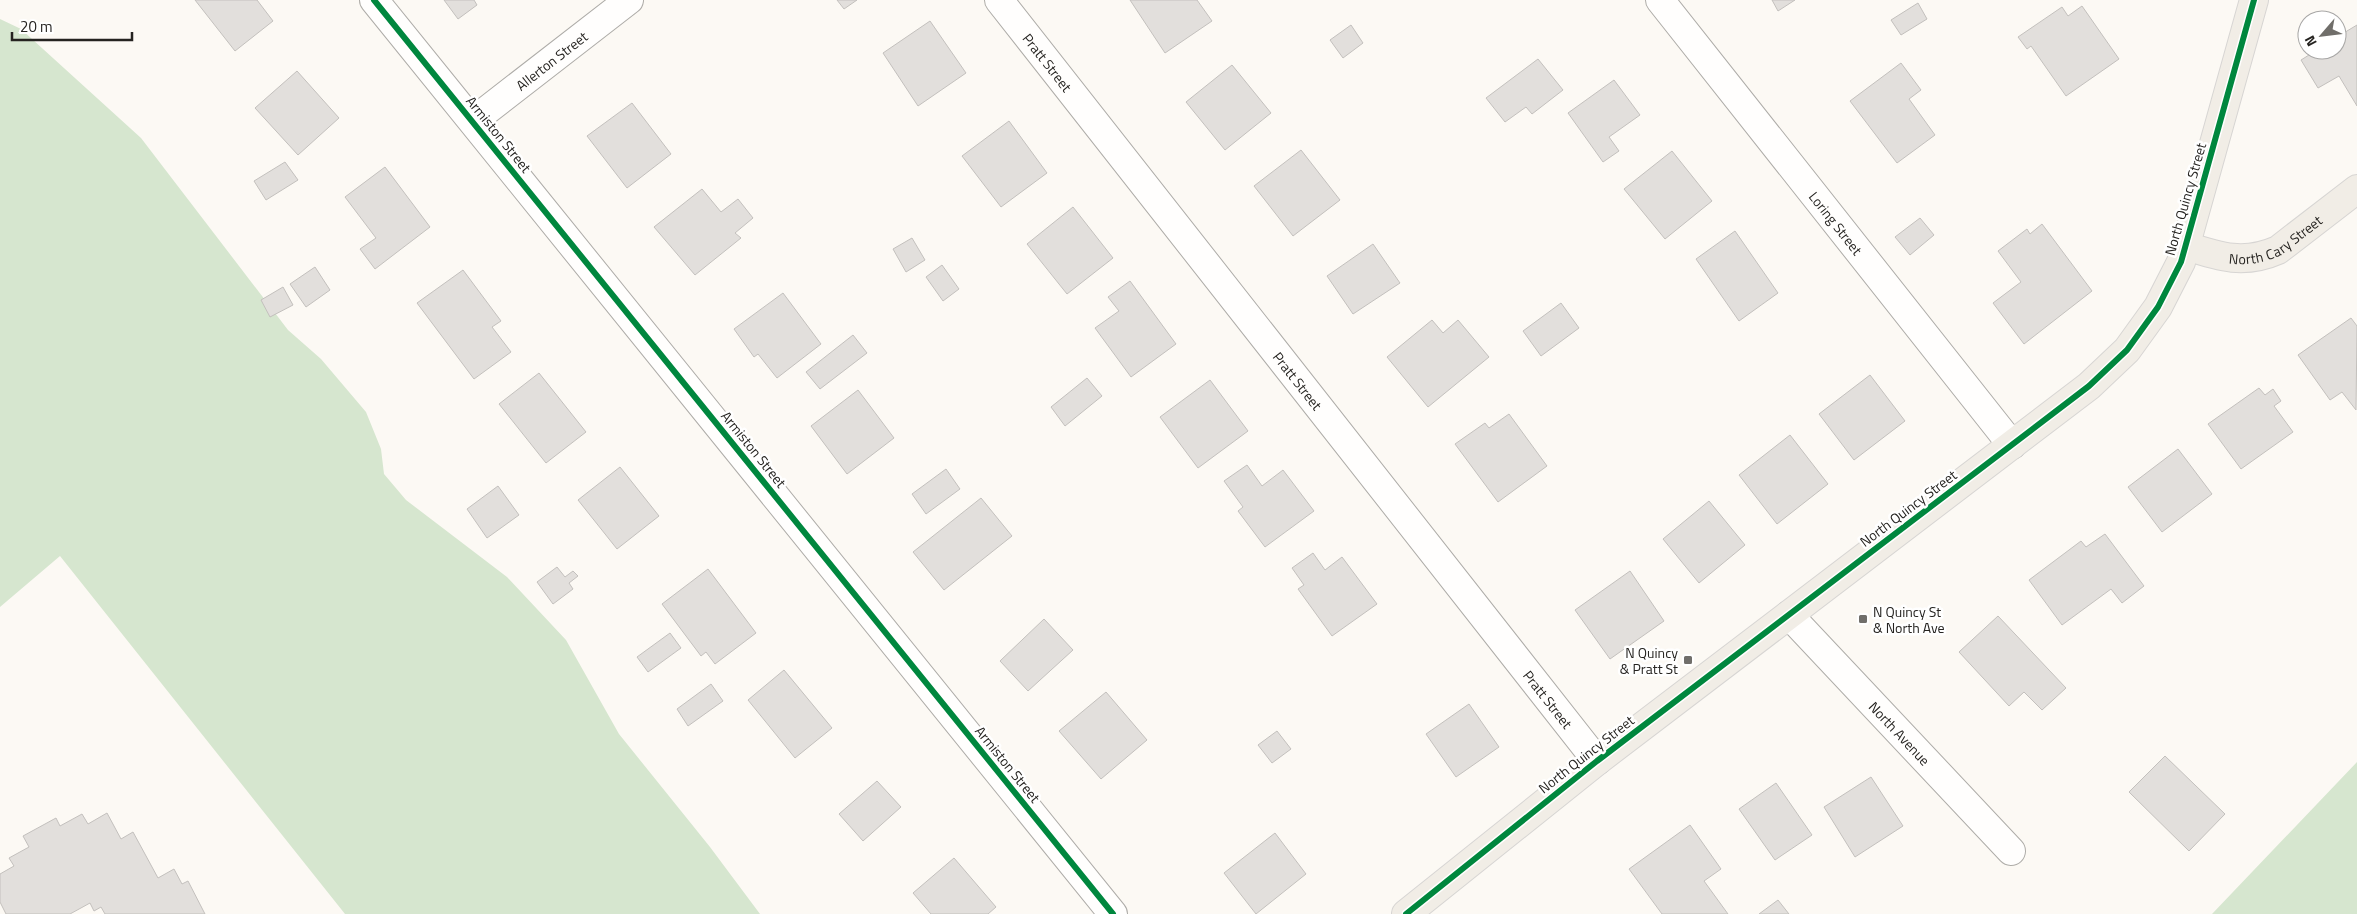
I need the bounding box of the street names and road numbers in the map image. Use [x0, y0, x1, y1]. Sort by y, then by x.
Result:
street label: Allerton Street [511, 26, 592, 95]
street label: Pratt Street [1018, 28, 1078, 96]
street label: Armiston Street [461, 91, 537, 177]
street label: North Quincy Street [2159, 140, 2211, 258]
street label: Loring Street [1804, 186, 1868, 259]
street label: North Cary Street [2228, 209, 2326, 269]
street label: Pratt Street [1268, 347, 1328, 414]
street label: Armiston Street [716, 406, 792, 492]
street label: North Quincy Street [1855, 465, 1961, 551]
street label: Pratt Street [1519, 665, 1578, 733]
street label: North Avenue [1865, 696, 1935, 770]
street label: North Quincy Street [1534, 710, 1638, 798]
street label: Armiston Street [970, 721, 1046, 807]

